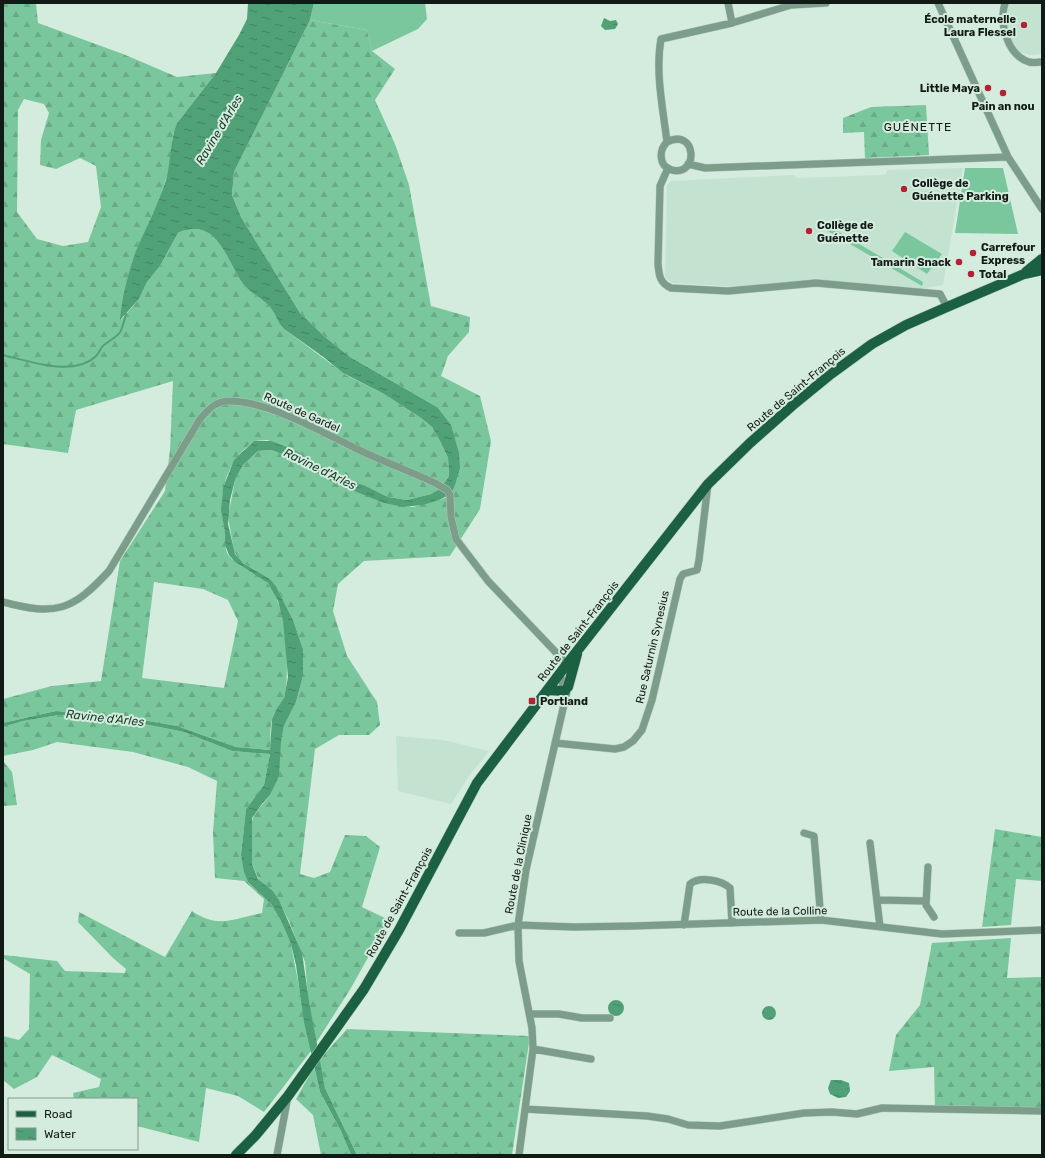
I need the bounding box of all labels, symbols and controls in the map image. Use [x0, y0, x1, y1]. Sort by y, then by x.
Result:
place label: École maternelle Laura Flessel [924, 13, 1016, 39]
marker: École maternelle Laura Flessel [1019, 20, 1029, 30]
place label: Little Maya [920, 82, 980, 95]
marker: Little Maya [983, 83, 993, 93]
marker: Pain an nou [998, 88, 1008, 98]
water label: Ravine d'Arles [193, 93, 245, 167]
place label: Pain an nou [971, 100, 1035, 113]
district label: GUÉNETTE [884, 120, 952, 134]
place label: Collège de Guénette Parking [912, 177, 1009, 203]
marker: Collège de Guénette Parking [899, 184, 909, 194]
place label: Collège de Guénette [817, 219, 874, 245]
marker: Collège de Guénette [804, 226, 814, 236]
place label: Carrefour Express [981, 241, 1035, 267]
marker: Carrefour Express [968, 248, 978, 258]
place label: Tamarin Snack [871, 256, 952, 269]
marker: Tamarin Snack [954, 257, 964, 267]
place label: Total [979, 268, 1006, 281]
marker: Total [966, 269, 976, 279]
street label: Route de Saint-François [745, 344, 848, 434]
street label: Route de Gardel [262, 390, 342, 435]
water label: Ravine d'Arles [282, 445, 358, 493]
street label: Route de Saint-François [535, 578, 622, 684]
street label: Rue Saturnin Synesius [633, 589, 672, 705]
place label: Portland [540, 695, 588, 708]
marker: Portland [527, 696, 537, 706]
water label: Ravine d'Arles [65, 707, 145, 729]
street label: Route de la Clinique [502, 813, 535, 915]
street label: Route de Saint-François [364, 845, 435, 960]
street label: Route de la Colline [733, 904, 827, 919]
legend [8, 1098, 138, 1150]
text: Road [44, 1107, 72, 1121]
text: Water [44, 1127, 76, 1141]

